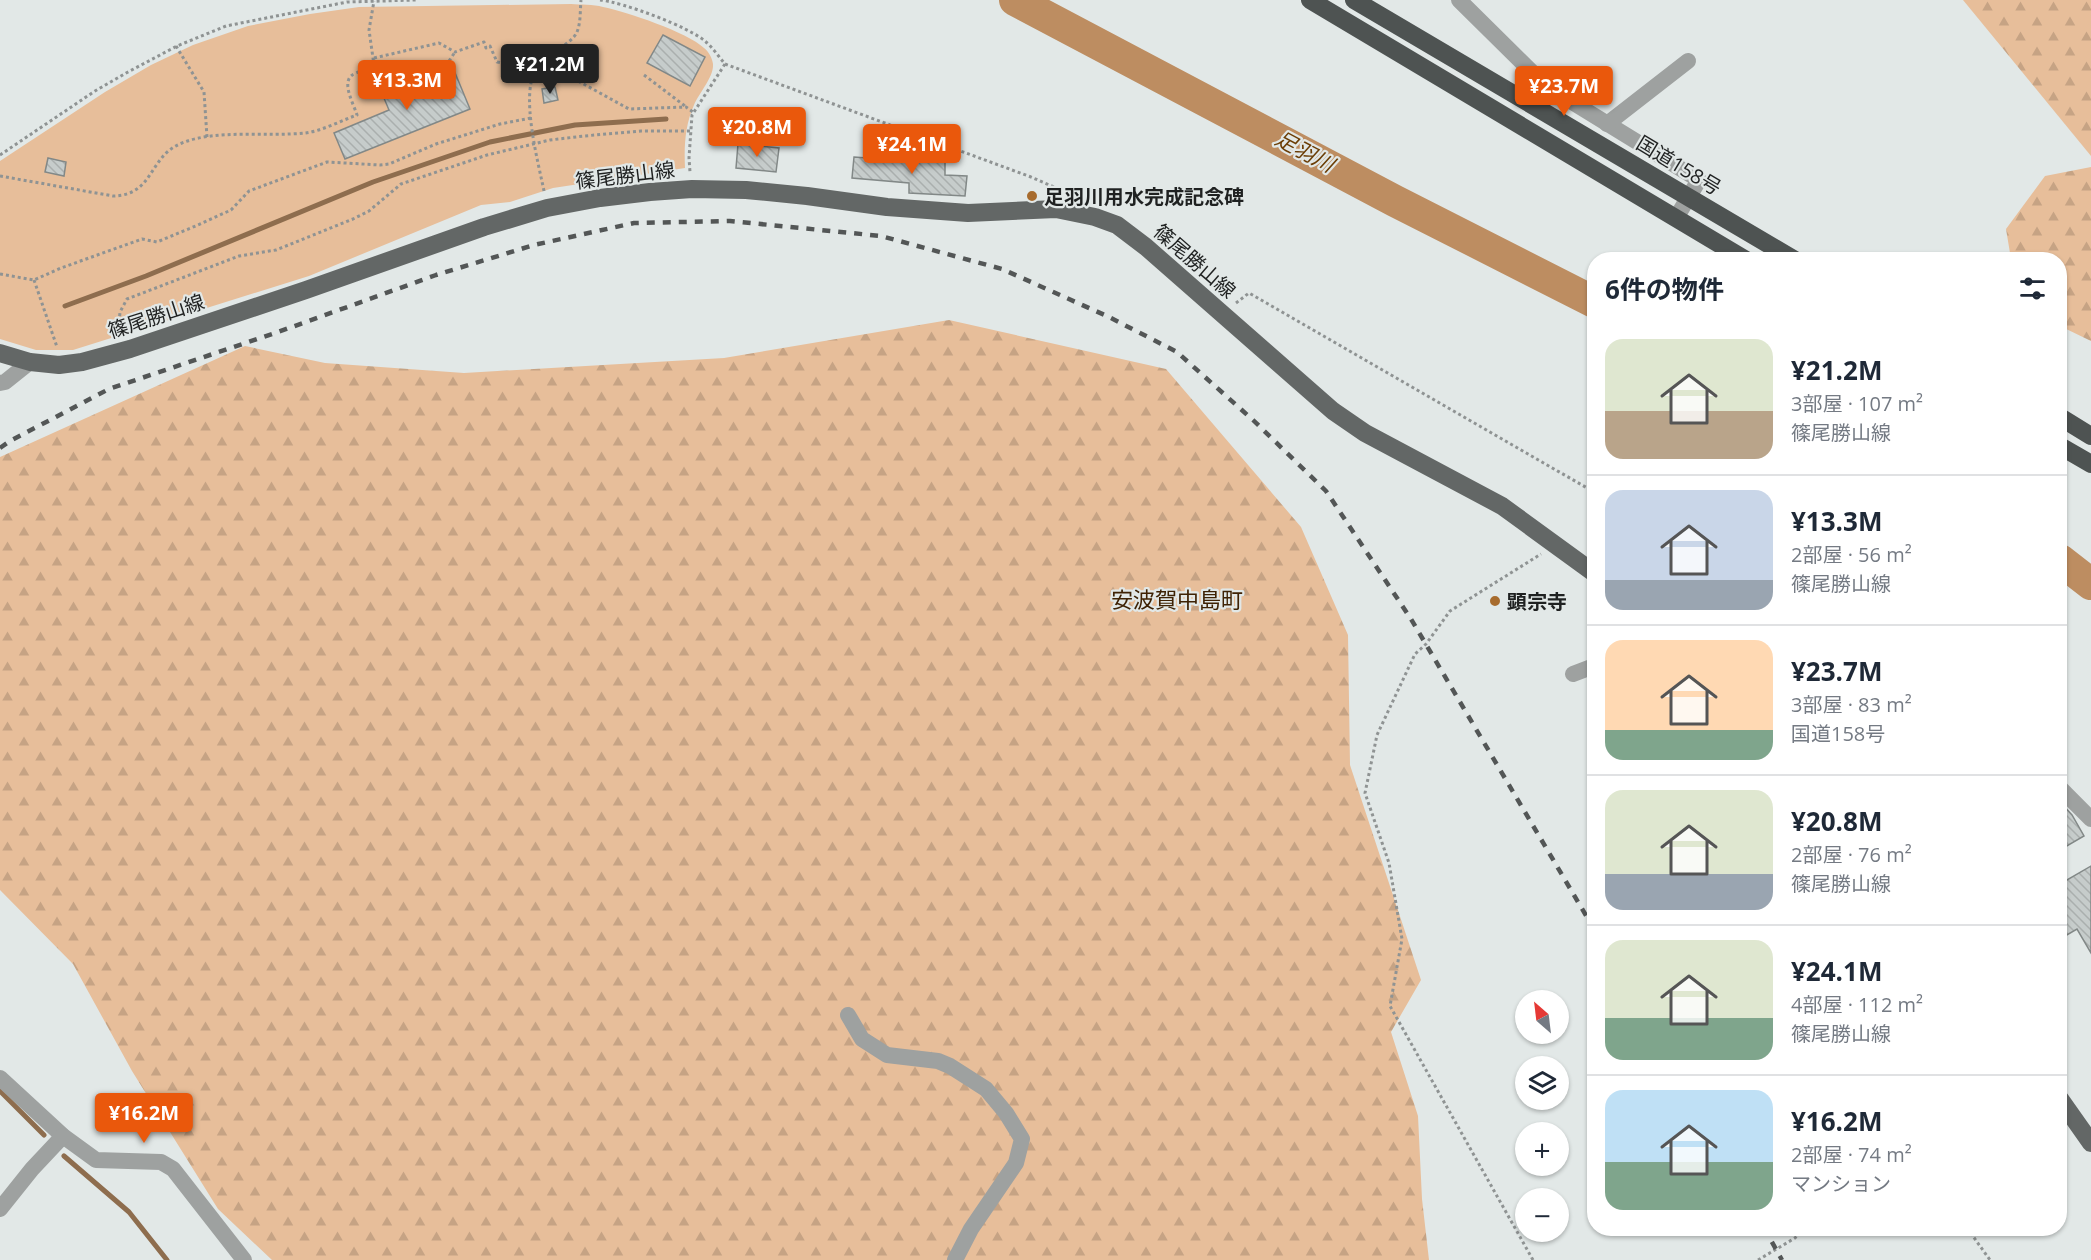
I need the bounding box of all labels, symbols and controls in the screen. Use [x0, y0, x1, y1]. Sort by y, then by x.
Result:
pin: ¥21.2M [501, 44, 599, 95]
text: ¥21.2M [515, 50, 585, 77]
pin: ¥13.3M [358, 60, 456, 111]
text: ¥13.3M [372, 66, 442, 93]
pin: ¥23.7M [1515, 66, 1613, 117]
text: ¥23.7M [1529, 72, 1599, 99]
pin: ¥20.8M [708, 107, 806, 158]
text: ¥20.8M [722, 113, 792, 140]
pin: ¥24.1M [863, 124, 961, 175]
water label: 足羽川 [1271, 124, 1341, 179]
street label: 国道158号 [1632, 129, 1726, 201]
text: ¥24.1M [877, 130, 947, 157]
street label: 篠尾勝山線 [574, 156, 676, 194]
place label: 足羽川用水完成記念碑 [1044, 183, 1244, 210]
marker: 足羽川用水完成記念碑 [1025, 189, 1039, 203]
street label: 篠尾勝山線 [1148, 218, 1242, 304]
text: 6件の物件 [1605, 271, 1724, 307]
icon: filters [2016, 272, 2049, 305]
street label: 篠尾勝山線 [104, 288, 208, 344]
text: ¥21.2M [1791, 352, 1882, 388]
icon: home [1653, 363, 1725, 435]
text: 3部屋 · 107 m² [1791, 390, 1923, 417]
text: 篠尾勝山線 [1791, 419, 1891, 446]
text: ¥13.3M [1791, 503, 1882, 539]
icon: home [1653, 514, 1725, 586]
text: 2部屋 · 56 m² [1791, 541, 1912, 568]
text: 篠尾勝山線 [1791, 570, 1891, 597]
district label: 安波賀中島町 [1111, 584, 1243, 614]
place label: 顕宗寺 [1507, 588, 1567, 615]
marker: 顕宗寺 [1488, 594, 1502, 608]
text: ¥23.7M [1791, 653, 1882, 689]
icon: home [1653, 664, 1725, 736]
text: 3部屋 · 83 m² [1791, 691, 1912, 718]
text: 国道158号 [1791, 720, 1885, 747]
text: ¥20.8M [1791, 803, 1882, 839]
icon: home [1653, 814, 1725, 886]
text: 2部屋 · 76 m² [1791, 841, 1912, 868]
text: 篠尾勝山線 [1791, 870, 1891, 897]
text: ¥24.1M [1791, 953, 1882, 989]
icon: home [1653, 964, 1725, 1036]
north arrow [1515, 990, 1569, 1044]
map controls [1515, 990, 1569, 1242]
text: 4部屋 · 112 m² [1791, 991, 1923, 1018]
text: 篠尾勝山線 [1791, 1020, 1891, 1047]
button: layers [1515, 1056, 1569, 1110]
pin: ¥16.2M [95, 1093, 193, 1144]
text: ¥16.2M [109, 1099, 179, 1126]
text: ¥16.2M [1791, 1103, 1882, 1139]
icon: home [1653, 1114, 1725, 1186]
button: + [1515, 1122, 1569, 1176]
text: 2部屋 · 74 m² [1791, 1141, 1912, 1168]
text: マンション [1791, 1170, 1891, 1197]
button: − [1515, 1188, 1569, 1242]

